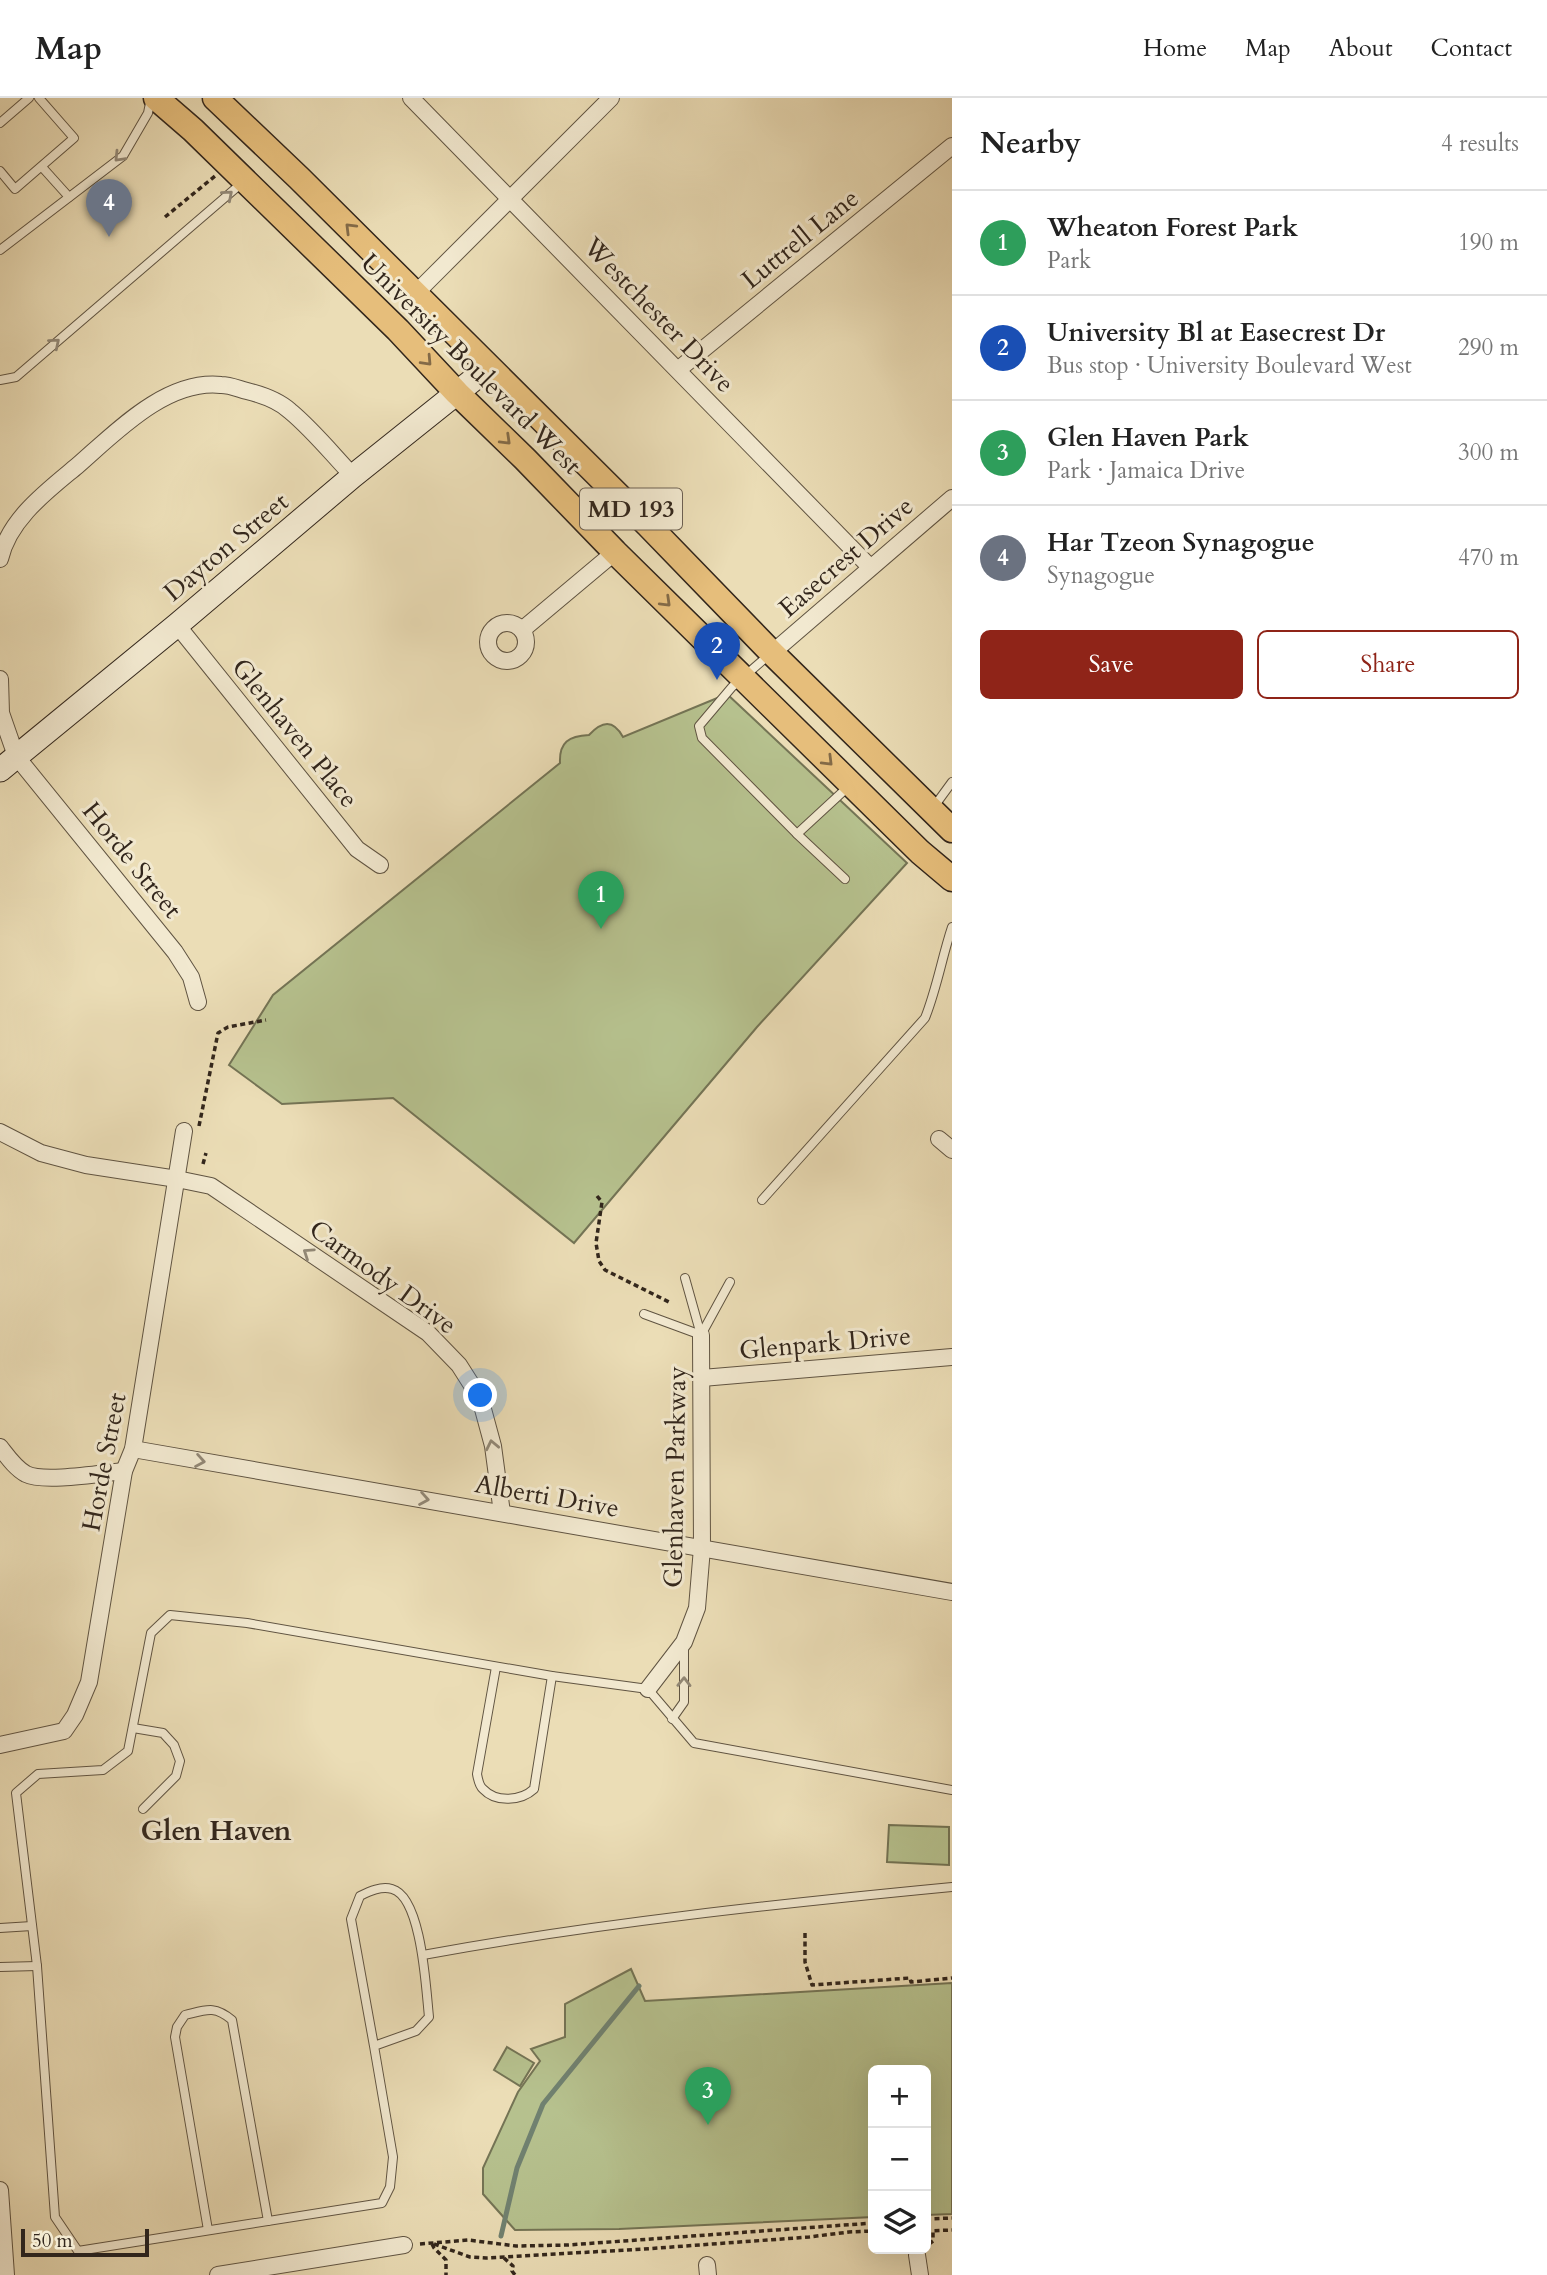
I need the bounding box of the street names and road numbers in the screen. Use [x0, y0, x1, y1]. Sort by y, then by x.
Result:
street label: Luttrell Lane [734, 181, 866, 297]
street label: Westchester Drive [575, 229, 742, 400]
street label: University Boulevard West [353, 246, 589, 482]
street label: Dayton Street [156, 485, 296, 609]
road number: MD 193 [580, 488, 682, 530]
street label: Easecrest Drive [771, 489, 921, 625]
street label: Glenhaven Place [224, 651, 366, 815]
street label: Horde Street [74, 794, 190, 926]
street label: Carmody Drive [302, 1212, 464, 1342]
street label: Glenpark Drive [738, 1318, 912, 1368]
street label: Glenhaven Parkway [656, 1366, 694, 1588]
street label: Horde Street [73, 1390, 135, 1534]
street label: Alberti Drive [472, 1466, 622, 1526]

